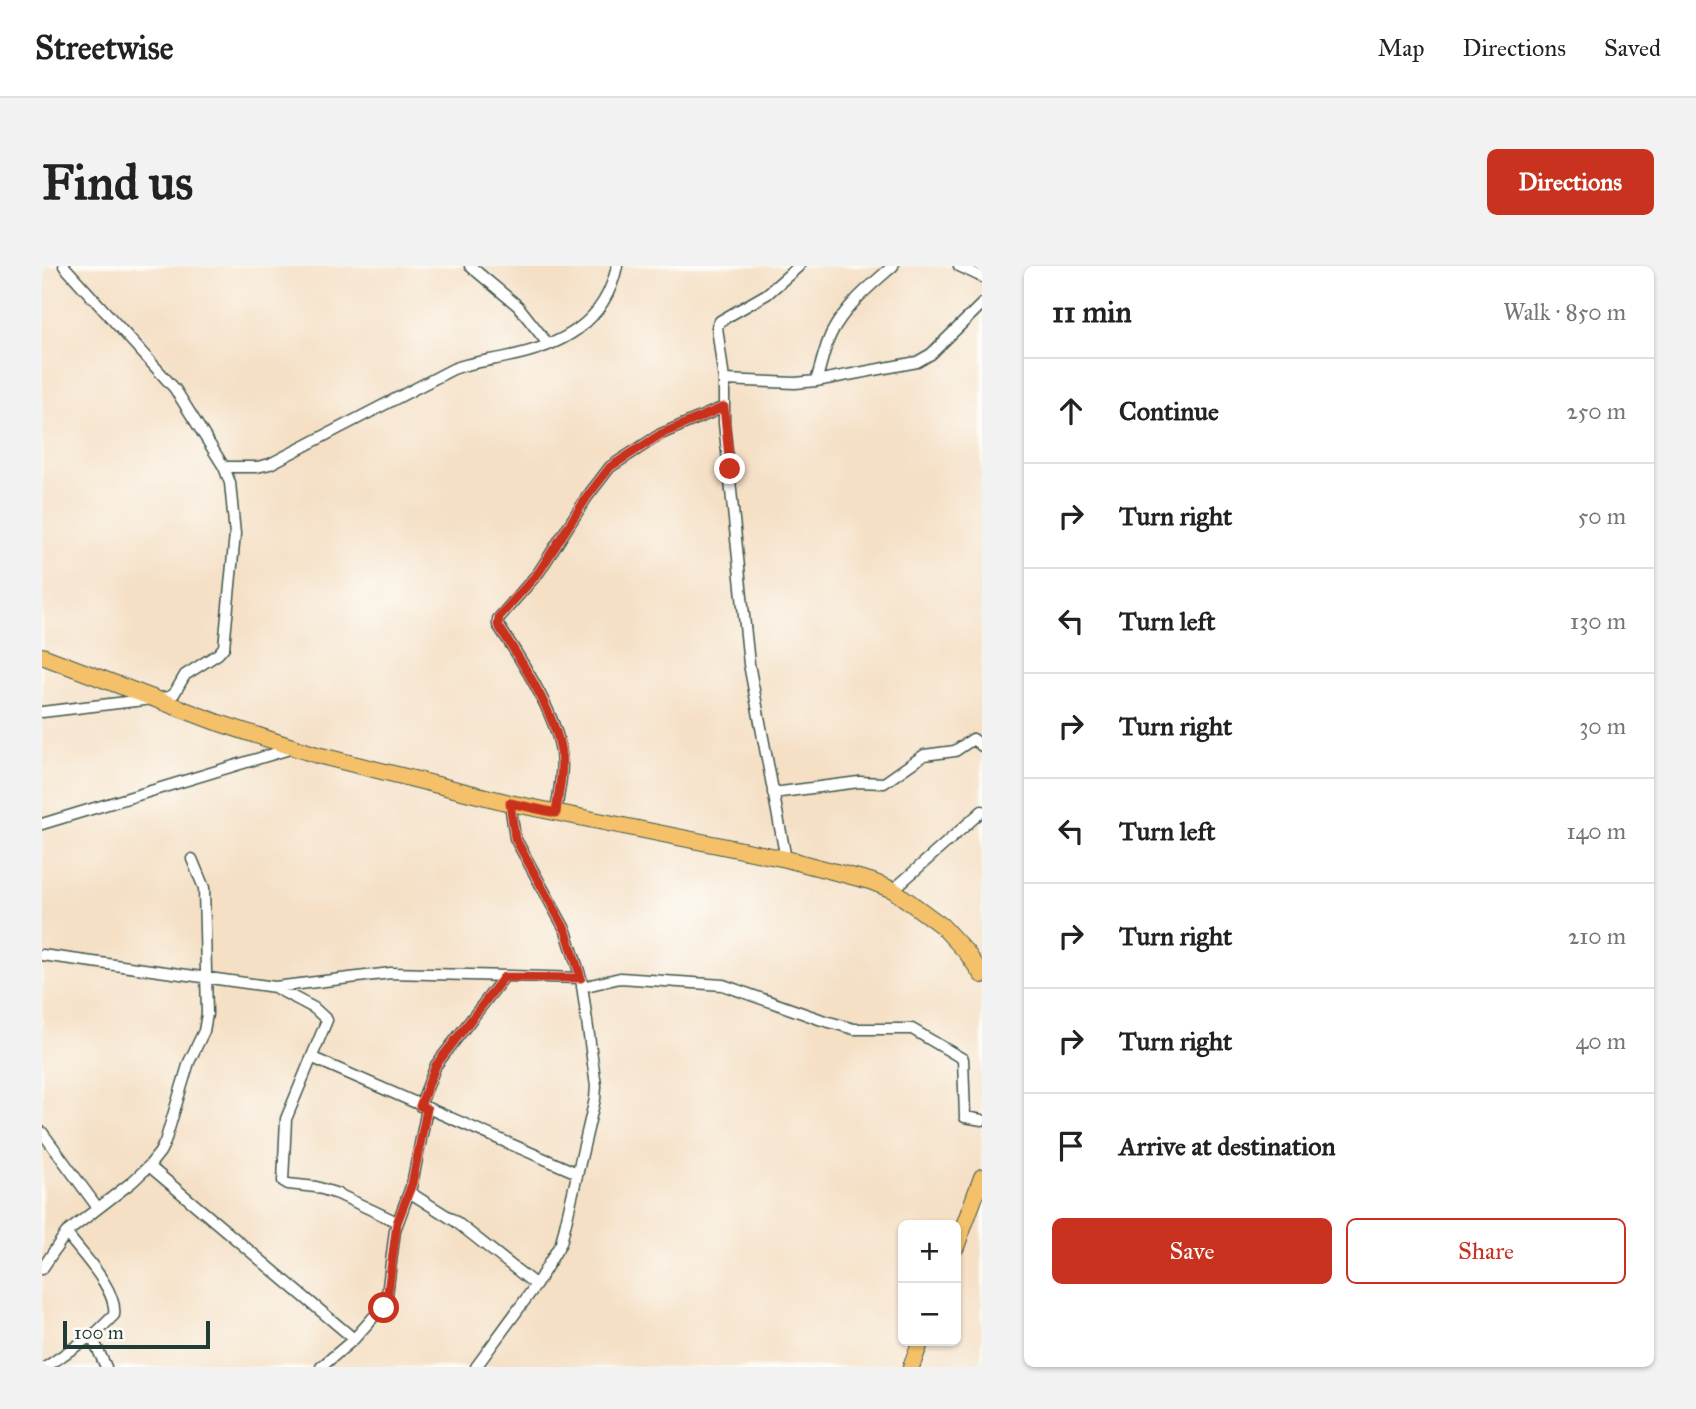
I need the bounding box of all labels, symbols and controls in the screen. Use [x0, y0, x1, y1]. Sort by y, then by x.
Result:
text: Streetwise [35, 28, 173, 68]
text: Map [1378, 33, 1425, 63]
text: Directions [1463, 33, 1566, 63]
text: Saved [1604, 33, 1661, 63]
button: Directions [1487, 149, 1654, 215]
text: Find us [42, 153, 193, 212]
text: 11 min [1052, 294, 1132, 330]
text: Walk · 850 m [1503, 298, 1626, 326]
icon: ahead [1052, 392, 1090, 430]
text: Continue [1119, 395, 1219, 427]
text: 250 m [1566, 397, 1626, 425]
route end [714, 453, 745, 484]
icon: right [1052, 497, 1090, 535]
text: Turn right [1119, 500, 1232, 532]
text: 50 m [1578, 502, 1626, 530]
icon: left [1052, 602, 1090, 640]
text: Turn left [1119, 605, 1215, 637]
text: 130 m [1570, 607, 1626, 635]
icon: right [1052, 707, 1090, 745]
text: Turn right [1119, 710, 1232, 742]
text: 30 m [1579, 712, 1626, 740]
icon: left [1052, 812, 1090, 850]
text: Turn left [1119, 815, 1215, 847]
text: 140 m [1566, 817, 1626, 845]
icon: right [1052, 917, 1090, 955]
text: Turn right [1119, 920, 1232, 952]
text: 210 m [1568, 922, 1626, 950]
icon: right [1052, 1022, 1090, 1060]
text: Turn right [1119, 1025, 1232, 1057]
text: 40 m [1576, 1027, 1626, 1055]
icon: arrive [1052, 1127, 1090, 1165]
text: Arrive at destination [1119, 1130, 1336, 1162]
button: Save [1052, 1218, 1332, 1284]
button: Share [1346, 1218, 1626, 1284]
map controls [898, 1220, 961, 1346]
button: + [898, 1220, 961, 1283]
button: − [898, 1283, 961, 1346]
route start [368, 1292, 399, 1323]
scale bar [63, 1318, 210, 1350]
text: 100 m [74, 1321, 124, 1344]

